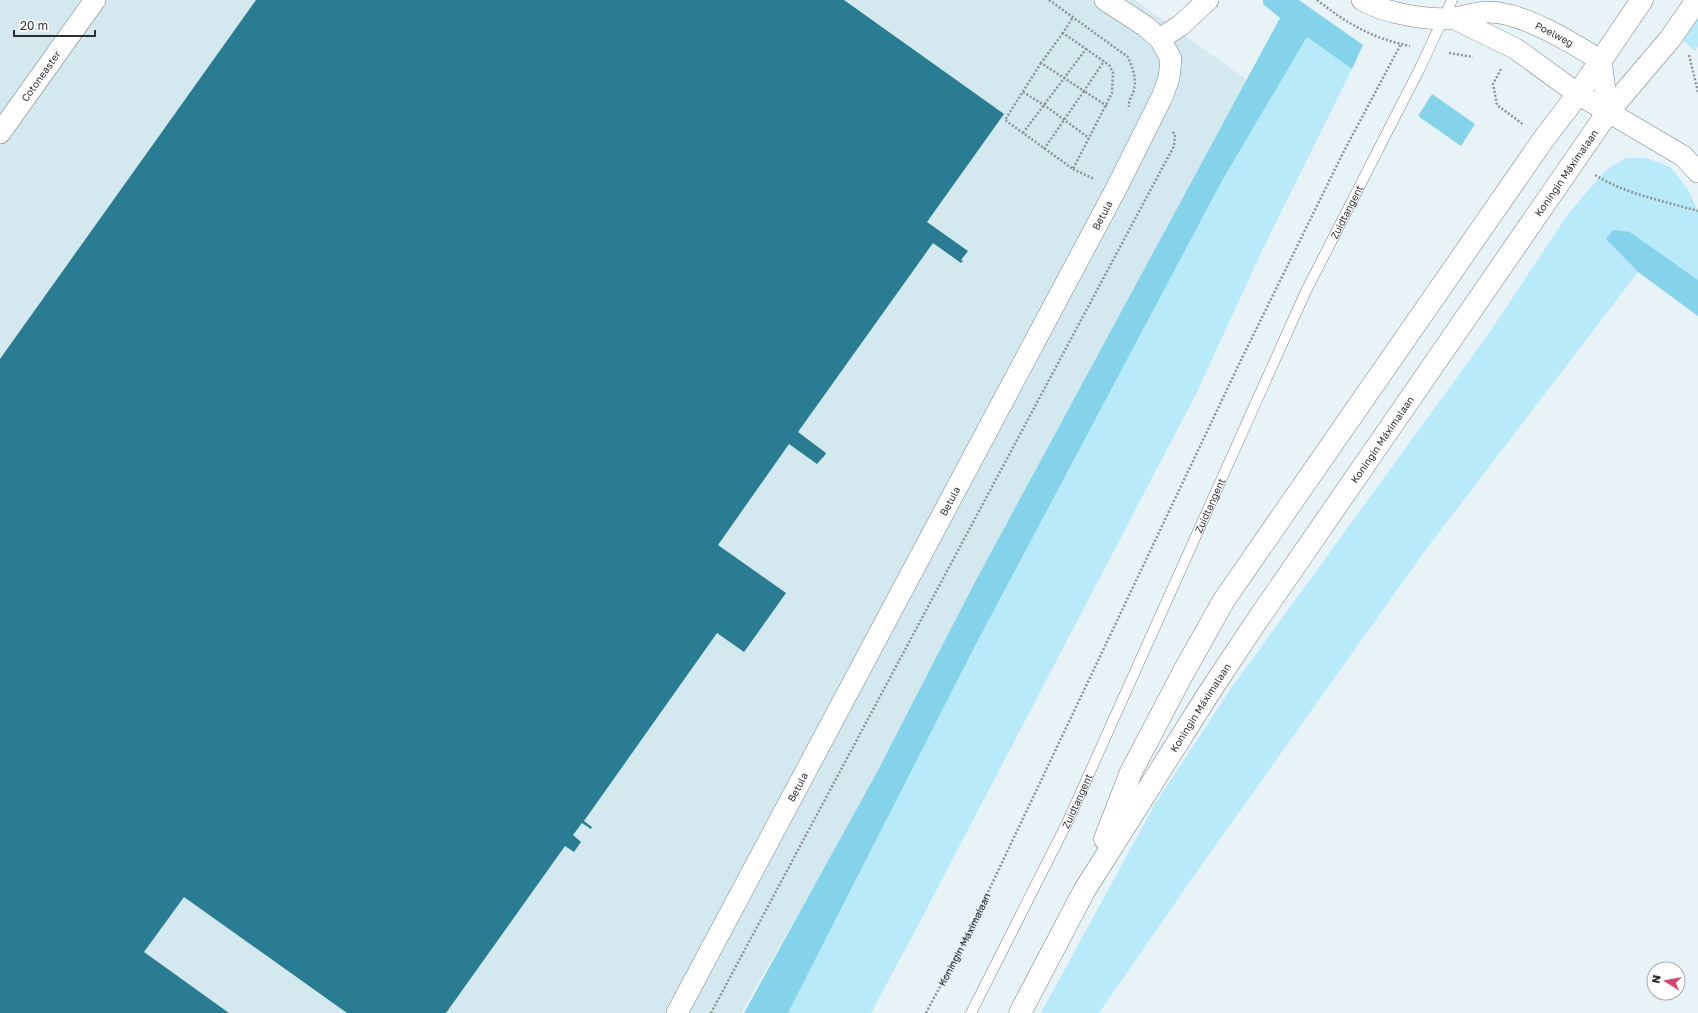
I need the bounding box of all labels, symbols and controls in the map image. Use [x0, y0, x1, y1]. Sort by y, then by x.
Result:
scale bar [14, 12, 95, 38]
text: 20 m [20, 18, 48, 33]
street label: Poelweg [1533, 19, 1576, 49]
street label: Cotoneaster [19, 48, 63, 104]
street label: Koningin Máximalaan [1532, 127, 1600, 218]
street label: Zuidtangent [1328, 183, 1365, 241]
street label: Betula [1089, 198, 1115, 232]
street label: Koningin Máximalaan [1348, 394, 1416, 485]
street label: Zuidtangent [1192, 476, 1227, 535]
street label: Betula [937, 484, 962, 518]
street label: Koningin Máximalaan [1167, 661, 1233, 754]
street label: Betula [785, 770, 810, 804]
street label: Zuidtangent [1059, 772, 1094, 830]
street label: Koningin Máximalaan [936, 891, 993, 988]
north arrow [1646, 961, 1686, 1001]
text: N [1649, 974, 1663, 984]

